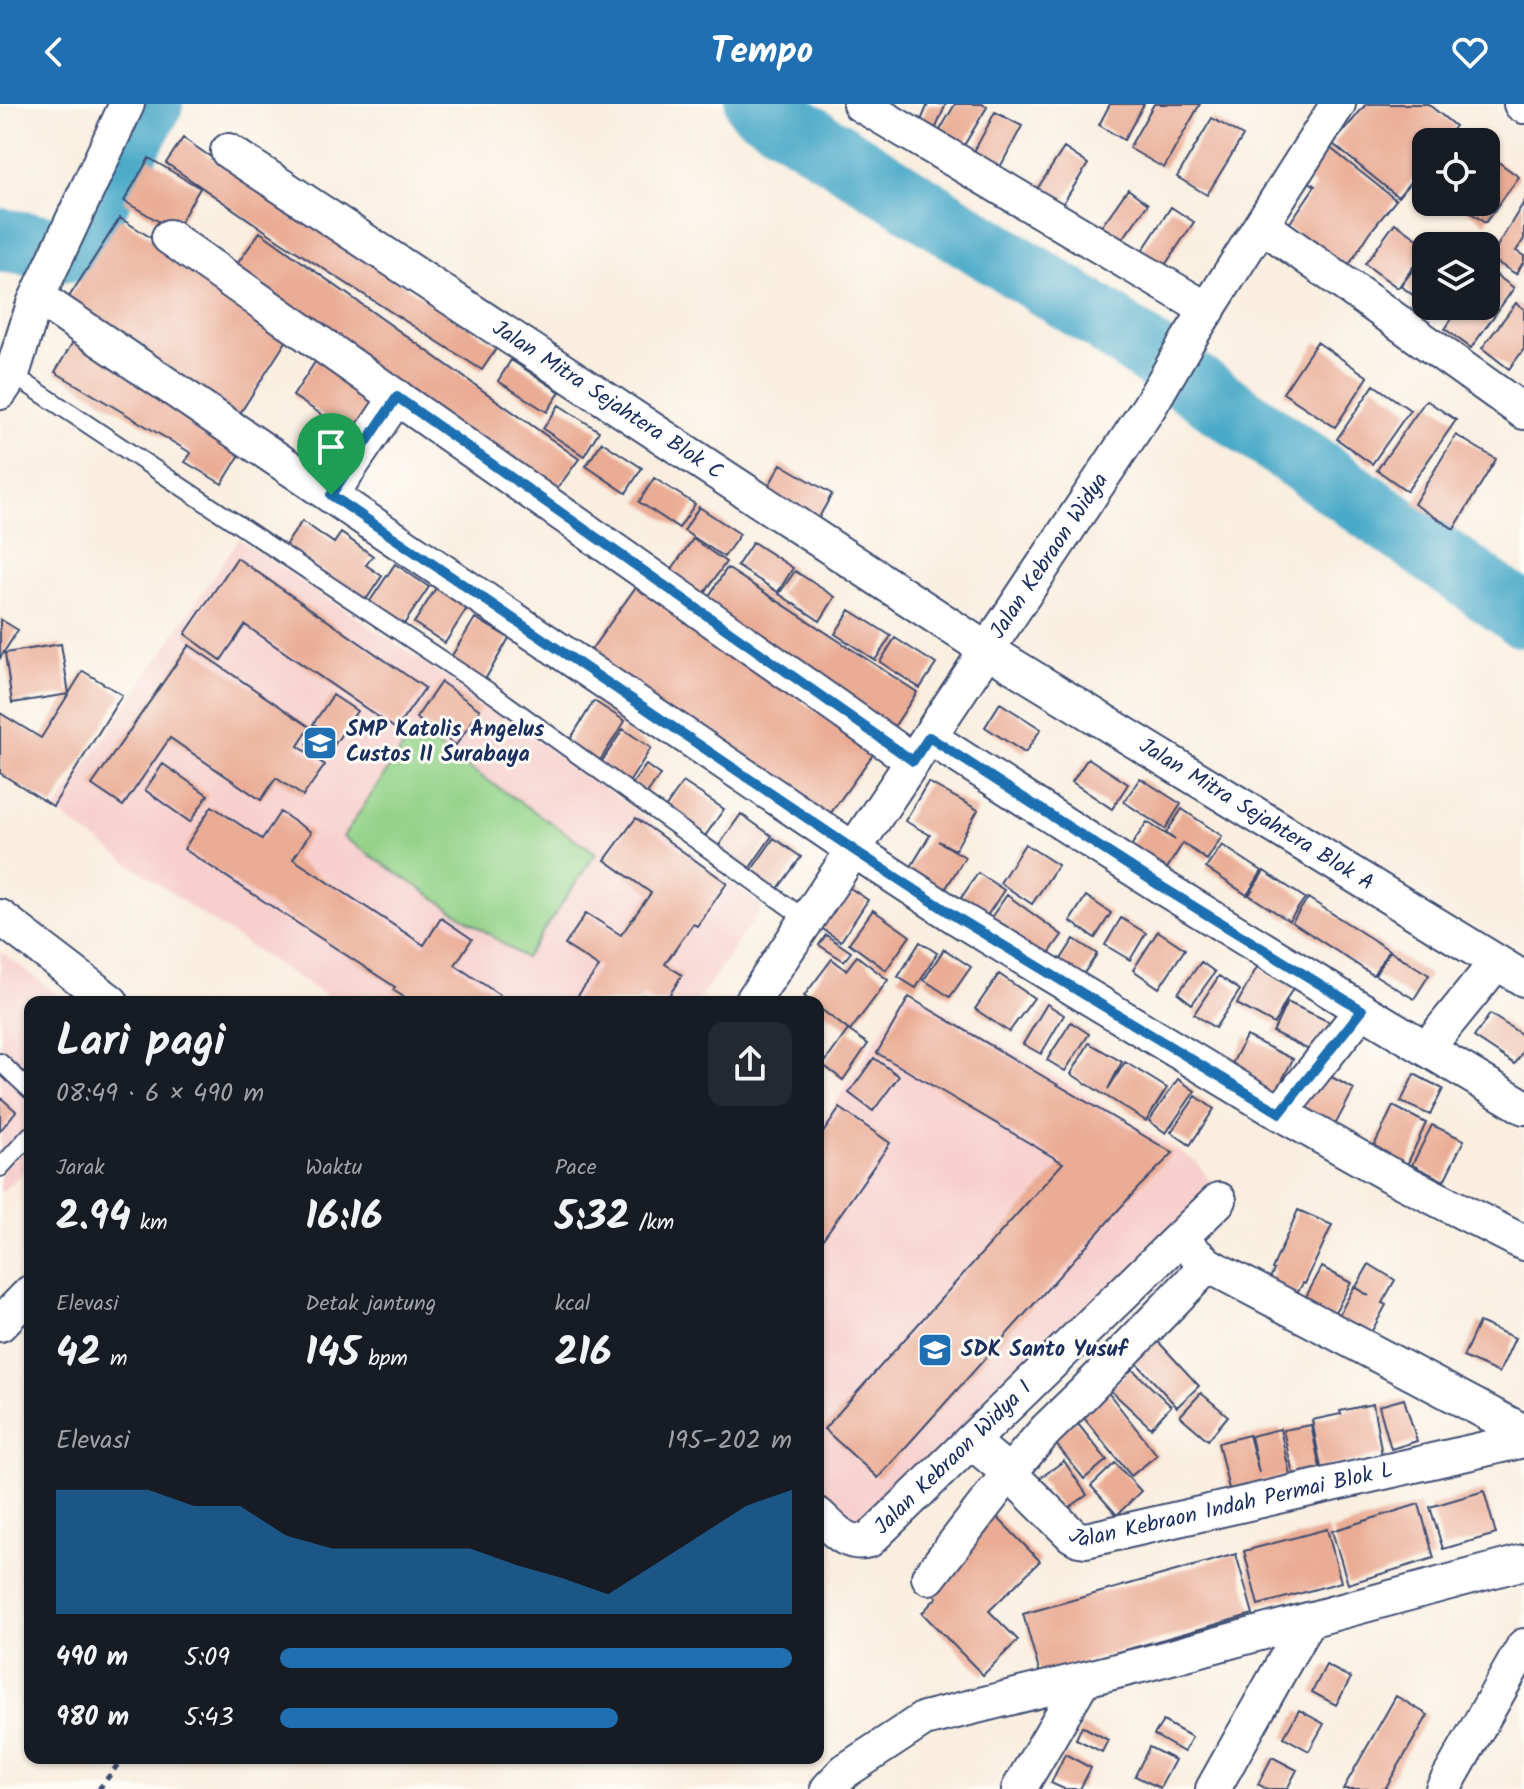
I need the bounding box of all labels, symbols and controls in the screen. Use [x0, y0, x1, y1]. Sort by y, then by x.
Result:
text: Tempo [711, 24, 813, 81]
icon: back [32, 30, 76, 74]
icon: heart [1448, 30, 1492, 74]
map controls [1412, 128, 1500, 320]
button: locate [1412, 128, 1500, 216]
button: layers [1412, 232, 1500, 320]
street label: Jalan Mitra Sejahtera Blok C [485, 312, 730, 489]
pin [297, 413, 365, 495]
icon: arrive [309, 425, 353, 469]
street label: Jalan Kebraon Widya [981, 466, 1118, 646]
place label: SMP Katolis Angelus Custos II Surabaya [346, 713, 545, 773]
school or university icon: SMP Katolis Angelus Custos II Surabaya [301, 724, 339, 762]
street label: Jalan Mitra Sejahtera Blok A [1132, 729, 1381, 901]
text: Lari pagi [56, 1008, 226, 1078]
button: share [708, 1022, 792, 1106]
text: 08:49 · 6 × 490 m [56, 1073, 264, 1115]
text: Jarak [56, 1151, 105, 1186]
text: Waktu [305, 1151, 362, 1186]
text: Pace [555, 1151, 597, 1186]
text: 2.94 [56, 1186, 131, 1250]
text: 16:16 [305, 1186, 383, 1250]
text: 5:32 [555, 1186, 630, 1250]
text: km [131, 1206, 168, 1241]
text: /km [630, 1206, 674, 1241]
text: Elevasi [56, 1287, 118, 1322]
text: Detak jantung [305, 1287, 436, 1322]
text: kcal [555, 1287, 590, 1322]
text: 42 [56, 1322, 101, 1386]
text: 145 [305, 1322, 359, 1386]
text: 216 [555, 1322, 612, 1386]
school or university icon: SDK Santo Yusuf [916, 1331, 954, 1369]
place label: SDK Santo Yusuf [961, 1333, 1129, 1368]
text: m [101, 1342, 127, 1377]
text: bpm [359, 1342, 408, 1377]
street label: Jalan Kebraon Widya I [866, 1372, 1041, 1543]
text: Elevasi [56, 1420, 130, 1462]
text: 195–202 m [667, 1420, 792, 1462]
street label: Jalan Kebraon Indah Permai Blok L [1062, 1453, 1397, 1558]
text: 490 m [56, 1637, 128, 1679]
text: 5:09 [184, 1637, 230, 1679]
text: 980 m [56, 1697, 129, 1739]
text: 5:43 [184, 1697, 234, 1739]

